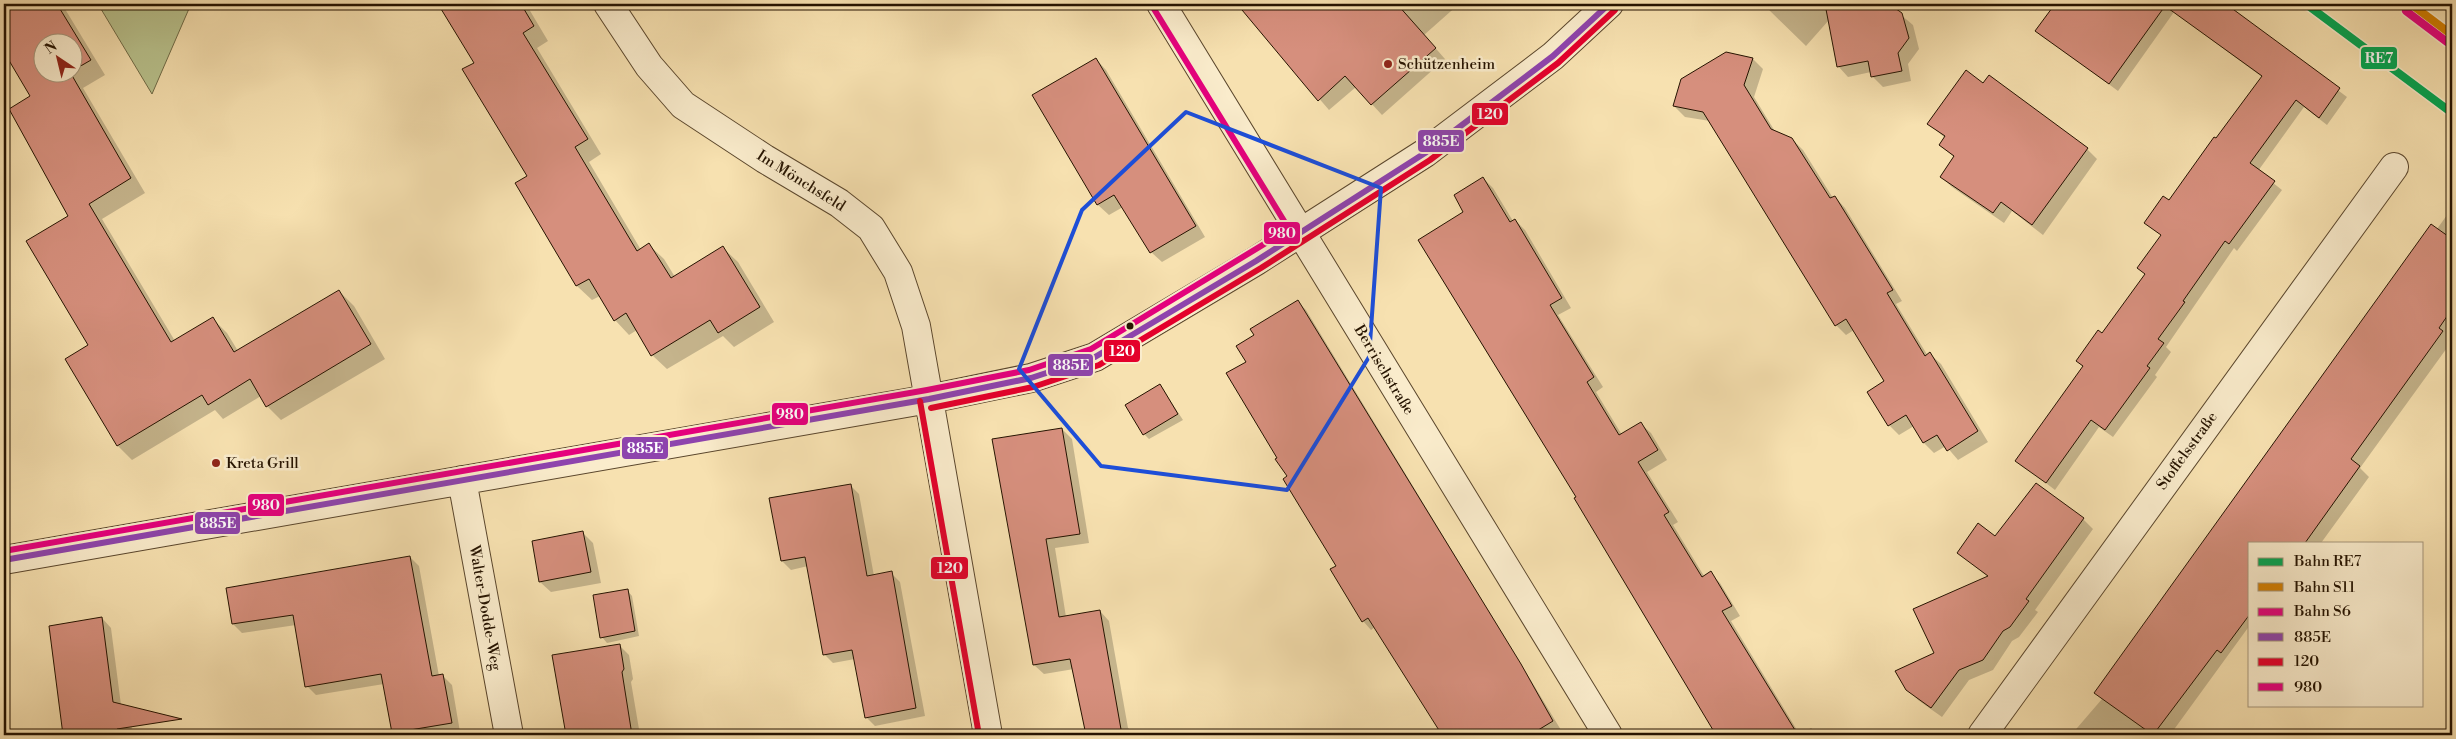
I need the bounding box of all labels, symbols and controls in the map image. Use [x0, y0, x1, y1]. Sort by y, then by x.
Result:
north arrow [32, 32, 82, 82]
text: N [41, 38, 61, 59]
line badge: RE7 [2360, 46, 2398, 70]
text: RE7 [2365, 50, 2394, 68]
place label: Schützenheim [1398, 55, 1495, 74]
marker: Schützenheim [1382, 58, 1394, 70]
line badge: 120 [1471, 102, 1509, 126]
text: 120 [1477, 106, 1503, 124]
line badge: 885E [1417, 129, 1465, 153]
text: 885E [1423, 133, 1459, 151]
street label: Im Mönchsfeld [753, 146, 849, 216]
line badge: 980 [1263, 221, 1301, 245]
text: 980 [1268, 225, 1296, 243]
unlabelled marker [1125, 321, 1135, 331]
street label: Berrischstraße [1349, 321, 1418, 418]
line badge: 120 [1103, 339, 1141, 363]
text: 120 [1109, 343, 1135, 361]
line badge: 885E [1047, 353, 1094, 377]
text: 885E [1053, 357, 1089, 375]
line badge: 980 [771, 402, 809, 426]
text: 980 [776, 406, 804, 424]
street label: Stoffelsstraße [2152, 408, 2222, 494]
line badge: 885E [621, 436, 669, 460]
text: 885E [627, 440, 663, 458]
place label: Kreta Grill [226, 454, 299, 473]
marker: Kreta Grill [210, 457, 222, 469]
line badge: 980 [247, 493, 285, 517]
text: 980 [252, 497, 280, 515]
line badge: 885E [194, 511, 241, 535]
text: 885E [200, 515, 236, 533]
legend [2248, 542, 2424, 706]
street label: Walter-Dodde-Weg [464, 543, 505, 672]
text: Bahn RE7 [2293, 552, 2362, 571]
line badge: 120 [930, 556, 969, 580]
text: 120 [937, 560, 963, 578]
text: Bahn S11 [2293, 578, 2356, 597]
text: Bahn S6 [2293, 602, 2351, 621]
text: 885E [2294, 628, 2331, 647]
text: 120 [2294, 652, 2319, 671]
text: 980 [2294, 678, 2322, 697]

